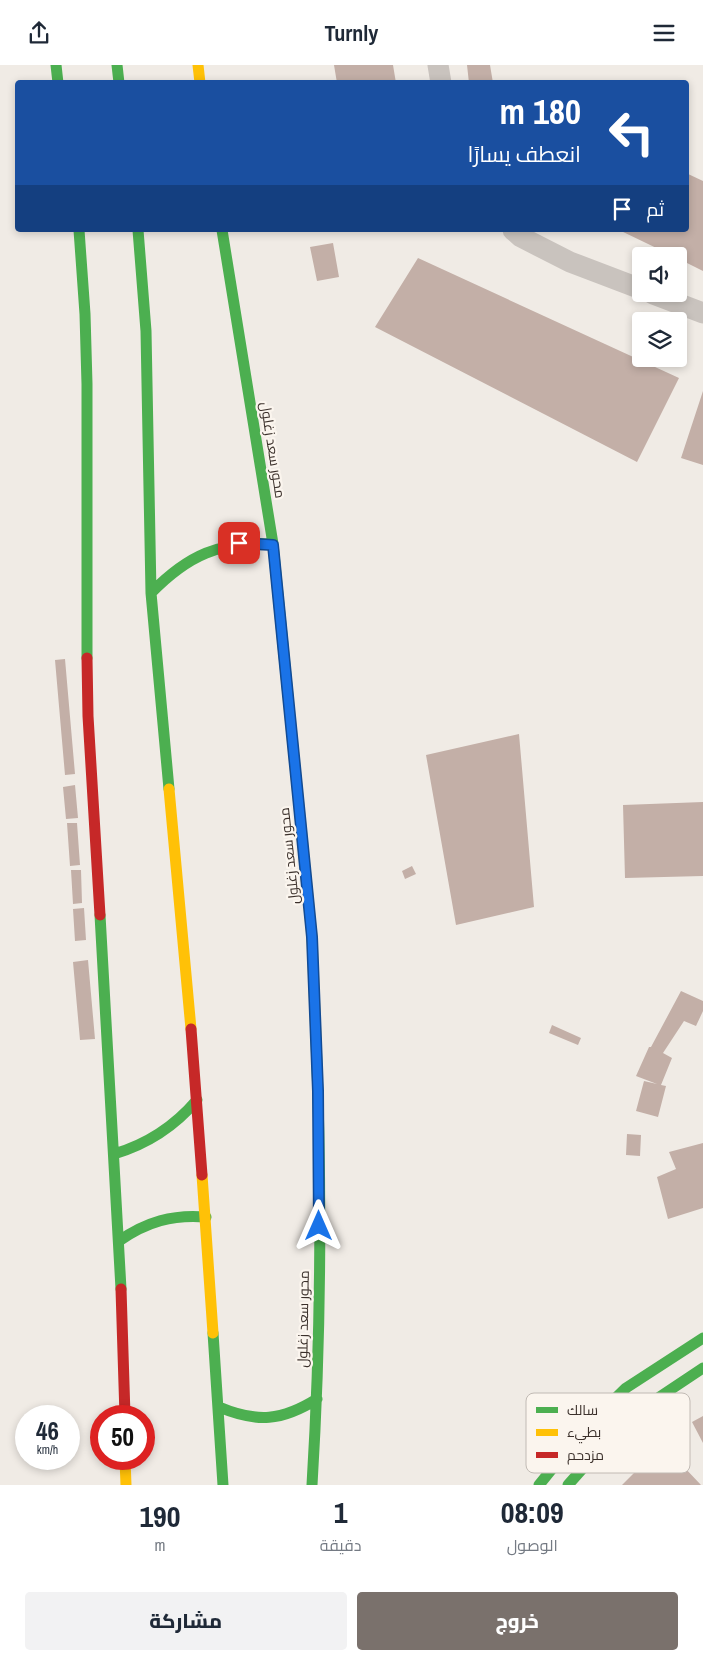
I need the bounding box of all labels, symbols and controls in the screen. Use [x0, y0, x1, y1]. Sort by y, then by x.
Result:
text: Turnly [325, 18, 378, 48]
icon: share [25, 19, 53, 47]
icon: menu [650, 19, 678, 47]
text: 180 m [500, 88, 581, 135]
icon: left [599, 100, 664, 165]
text: انعطف يسارًا [468, 139, 581, 169]
icon: arrive [608, 195, 636, 223]
text: ثم [646, 196, 664, 222]
map controls [632, 247, 687, 367]
button: sound [632, 247, 687, 302]
button: layers [632, 312, 687, 367]
street label: محور سعد زغلول [257, 401, 289, 499]
pin [218, 522, 260, 564]
icon: arrive [225, 529, 253, 557]
street label: محور سعد زغلول [275, 807, 303, 905]
position arrow [292, 1199, 344, 1251]
street label: محور سعد زغلول [293, 1270, 313, 1368]
legend [526, 1393, 690, 1473]
text: سالك [567, 1401, 598, 1419]
speed limit sign: 50 [90, 1405, 155, 1470]
text: 46 [36, 1414, 59, 1448]
text: بطيء [567, 1423, 601, 1444]
text: km/h [37, 1442, 58, 1458]
text: مزدحم [567, 1446, 604, 1465]
text: 1 [334, 1492, 347, 1532]
text: 08:09 [501, 1492, 564, 1532]
text: 190 [139, 1496, 180, 1536]
text: m [154, 1534, 165, 1556]
text: دقيقة [320, 1534, 361, 1556]
text: الوصول [507, 1534, 558, 1556]
button: مشاركة [25, 1592, 347, 1650]
button: خروج [357, 1592, 678, 1650]

